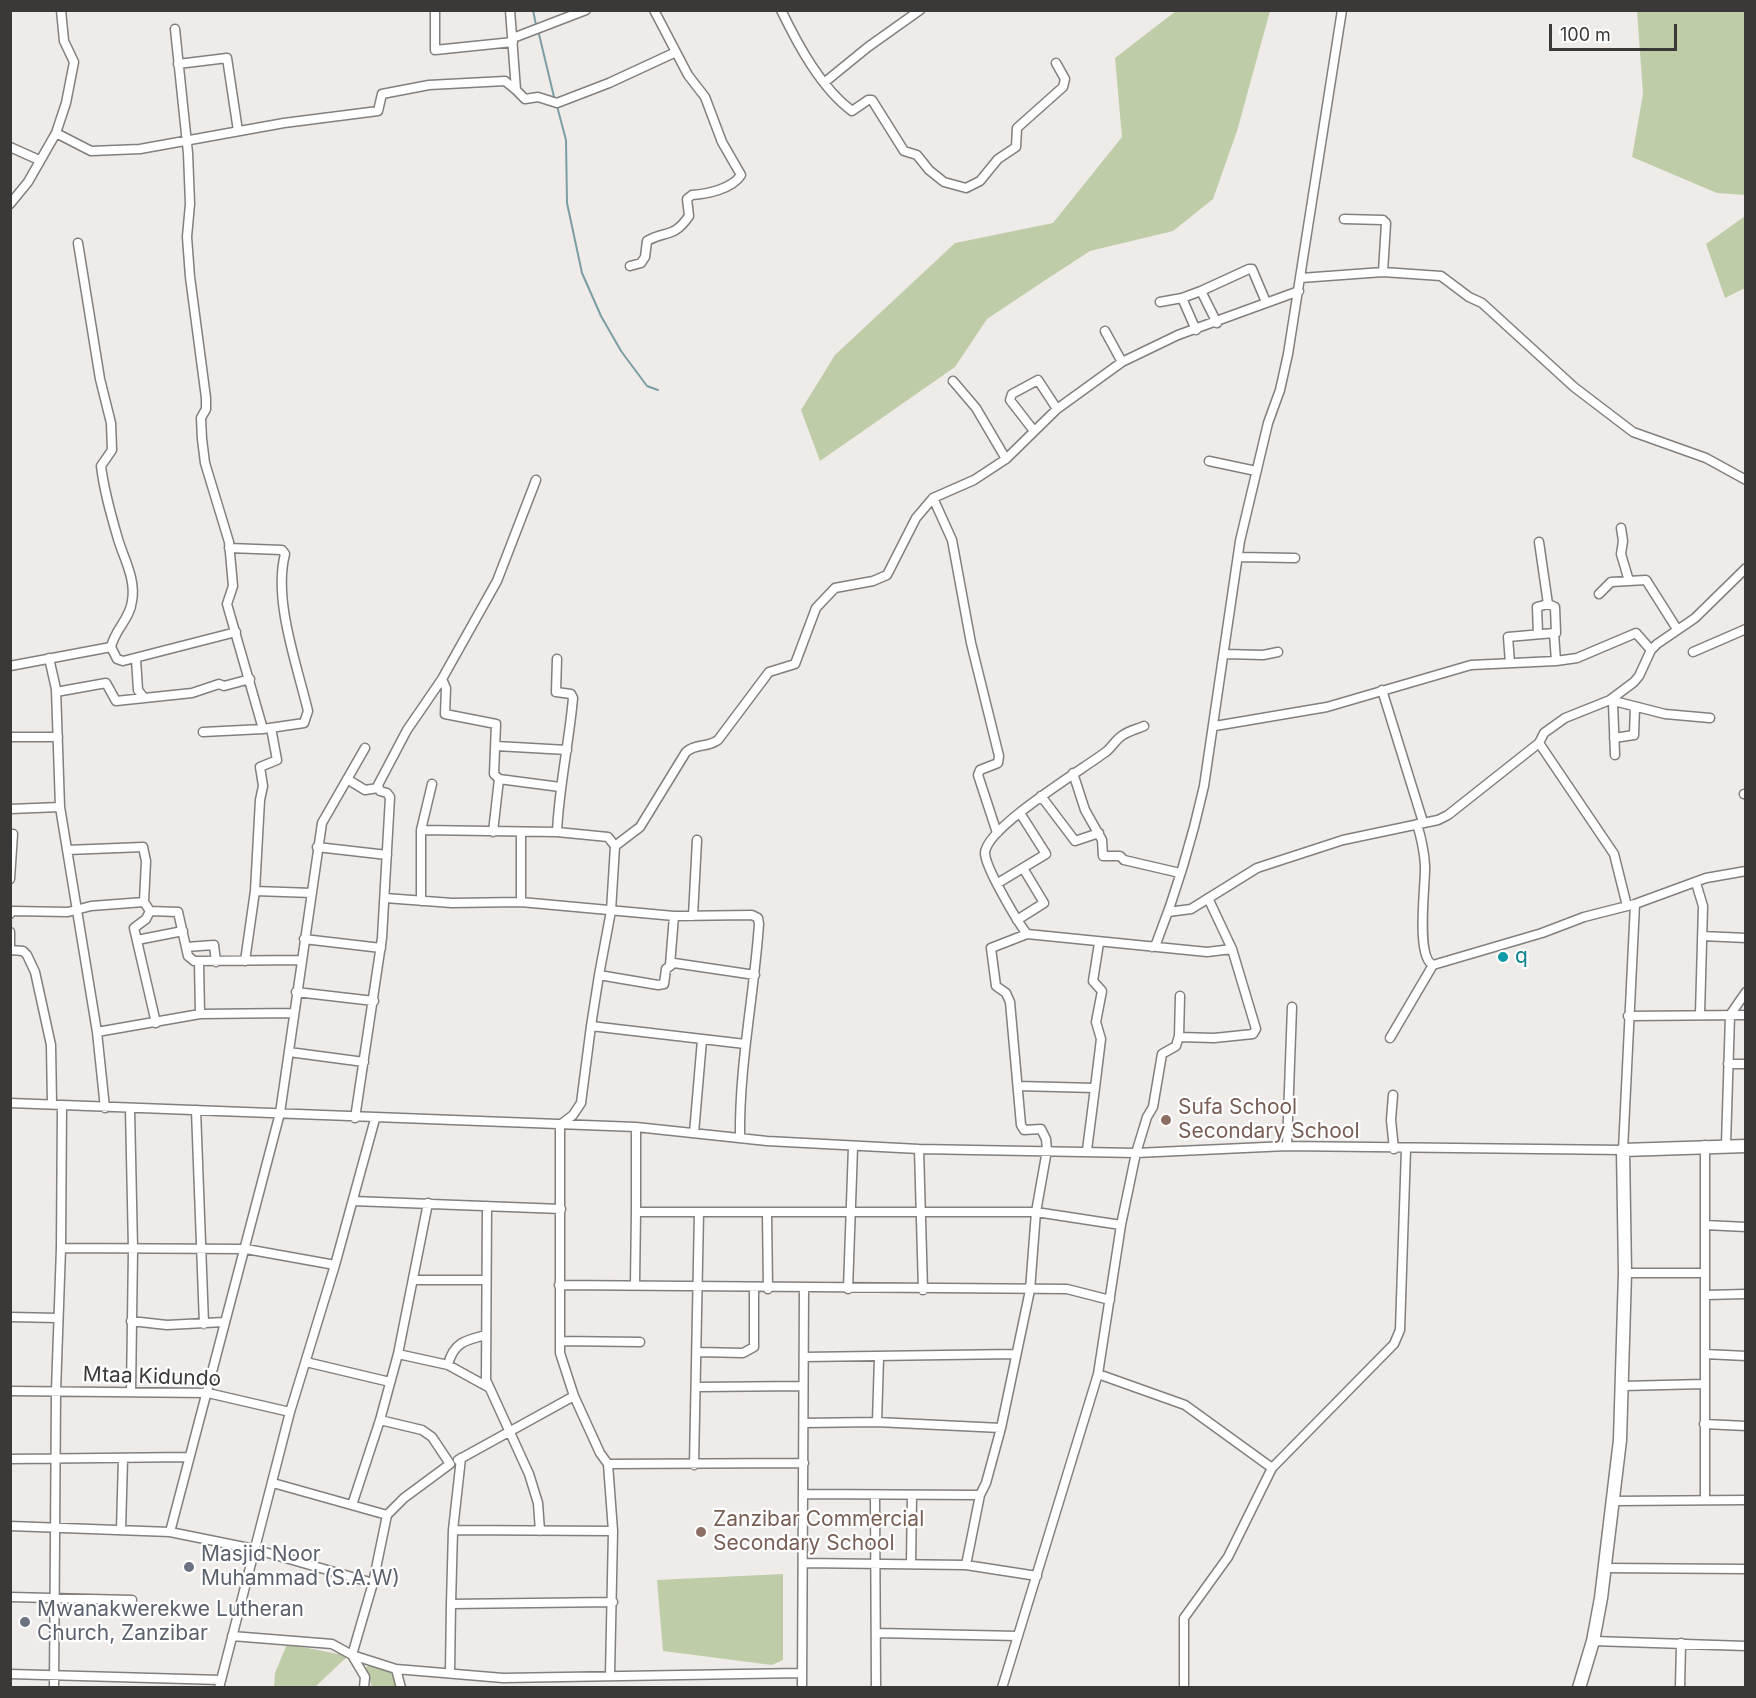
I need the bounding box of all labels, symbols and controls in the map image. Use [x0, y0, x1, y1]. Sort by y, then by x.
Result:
scale bar [1552, 12, 1680, 50]
text: 100 m [1560, 24, 1611, 45]
place label: q [1515, 944, 1528, 970]
marker: q [1496, 950, 1510, 964]
place label: Sufa School Secondary School [1178, 1095, 1359, 1145]
marker: Sufa School Secondary School [1159, 1113, 1173, 1127]
street label: Mtaa Kidundo [82, 1362, 222, 1392]
place label: Zanzibar Commercial Secondary School [713, 1507, 924, 1557]
marker: Zanzibar Commercial Secondary School [694, 1525, 708, 1539]
place label: Masjid Noor Muhammad (S.A.W) [201, 1542, 400, 1592]
marker: Masjid Noor Muhammad (S.A.W) [182, 1560, 196, 1574]
place label: Mwanakwerekwe Lutheran Church, Zanzibar [37, 1597, 304, 1647]
marker: Mwanakwerekwe Lutheran Church, Zanzibar [18, 1615, 32, 1629]

